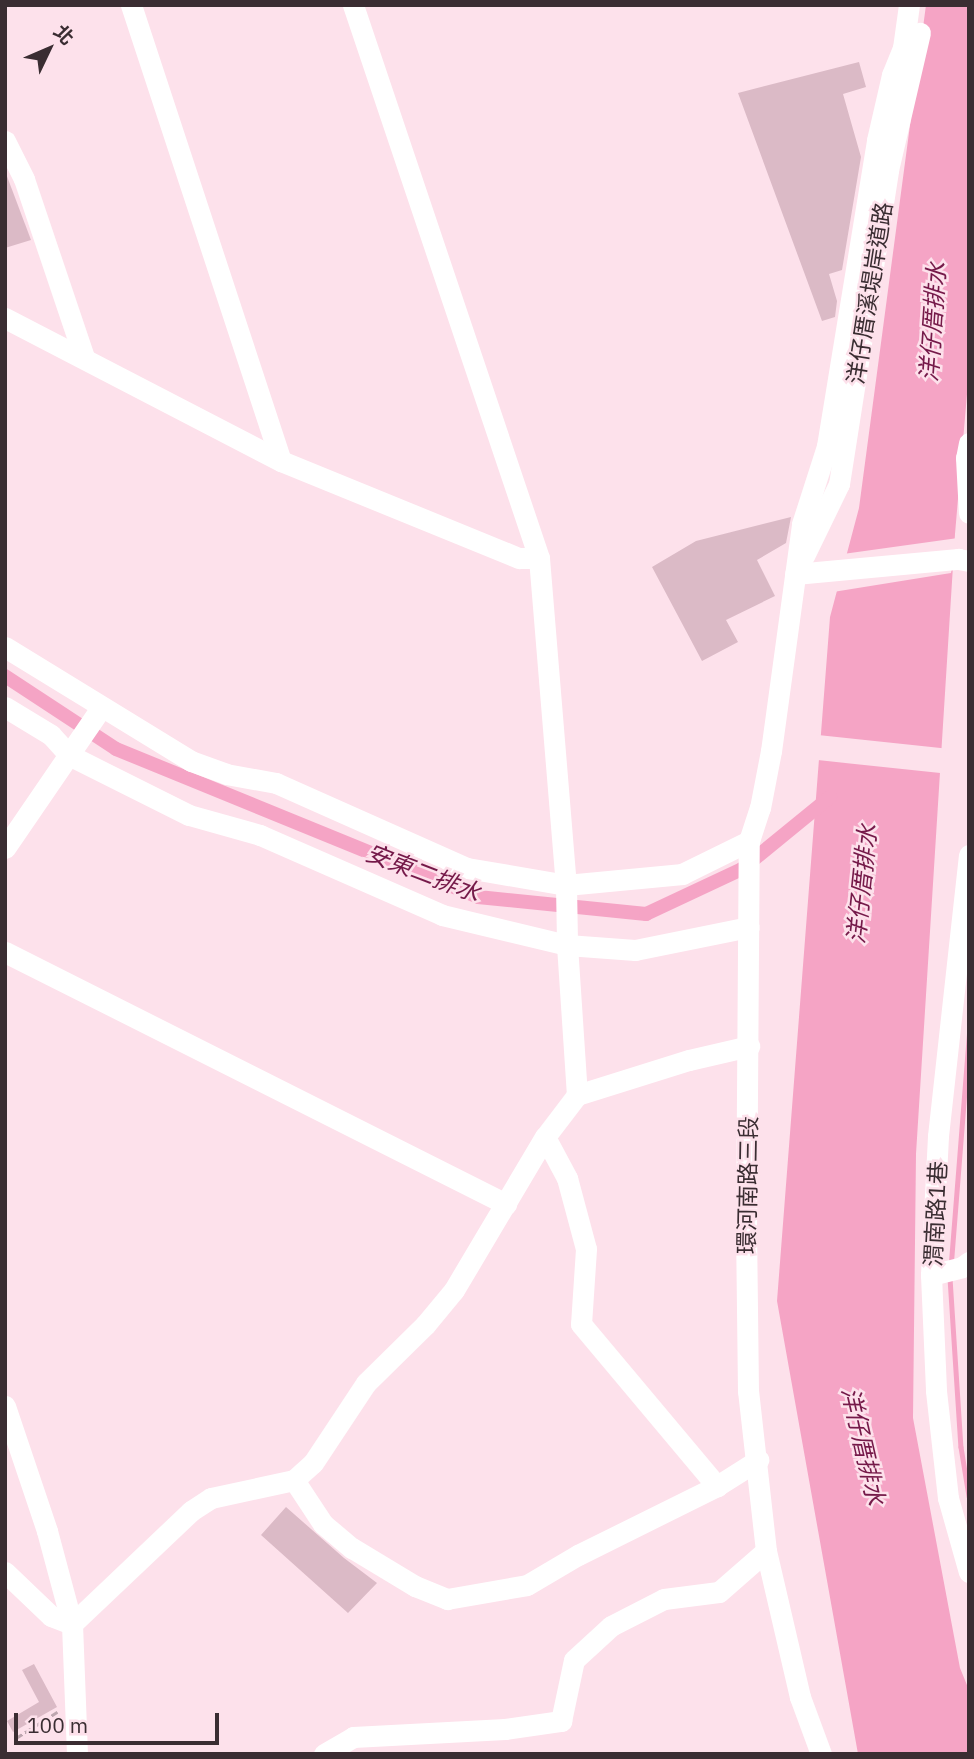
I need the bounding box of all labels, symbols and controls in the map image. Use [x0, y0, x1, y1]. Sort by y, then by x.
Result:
north arrow [14, 14, 84, 84]
text: 北 [49, 19, 79, 50]
street label: 洋仔厝溪堤岸道路 [841, 200, 897, 386]
water label: 洋仔厝排水 [914, 261, 952, 383]
water label: 洋仔厝排水 [841, 823, 883, 945]
water label: 安東二排水 [362, 838, 484, 908]
street label: 環河南路三段 [732, 1116, 762, 1254]
street label: 渭南路1巷 [918, 1160, 952, 1268]
water label: 洋仔厝排水 [835, 1384, 891, 1508]
scale bar [18, 1700, 222, 1744]
text: 100 m [27, 1711, 88, 1739]

